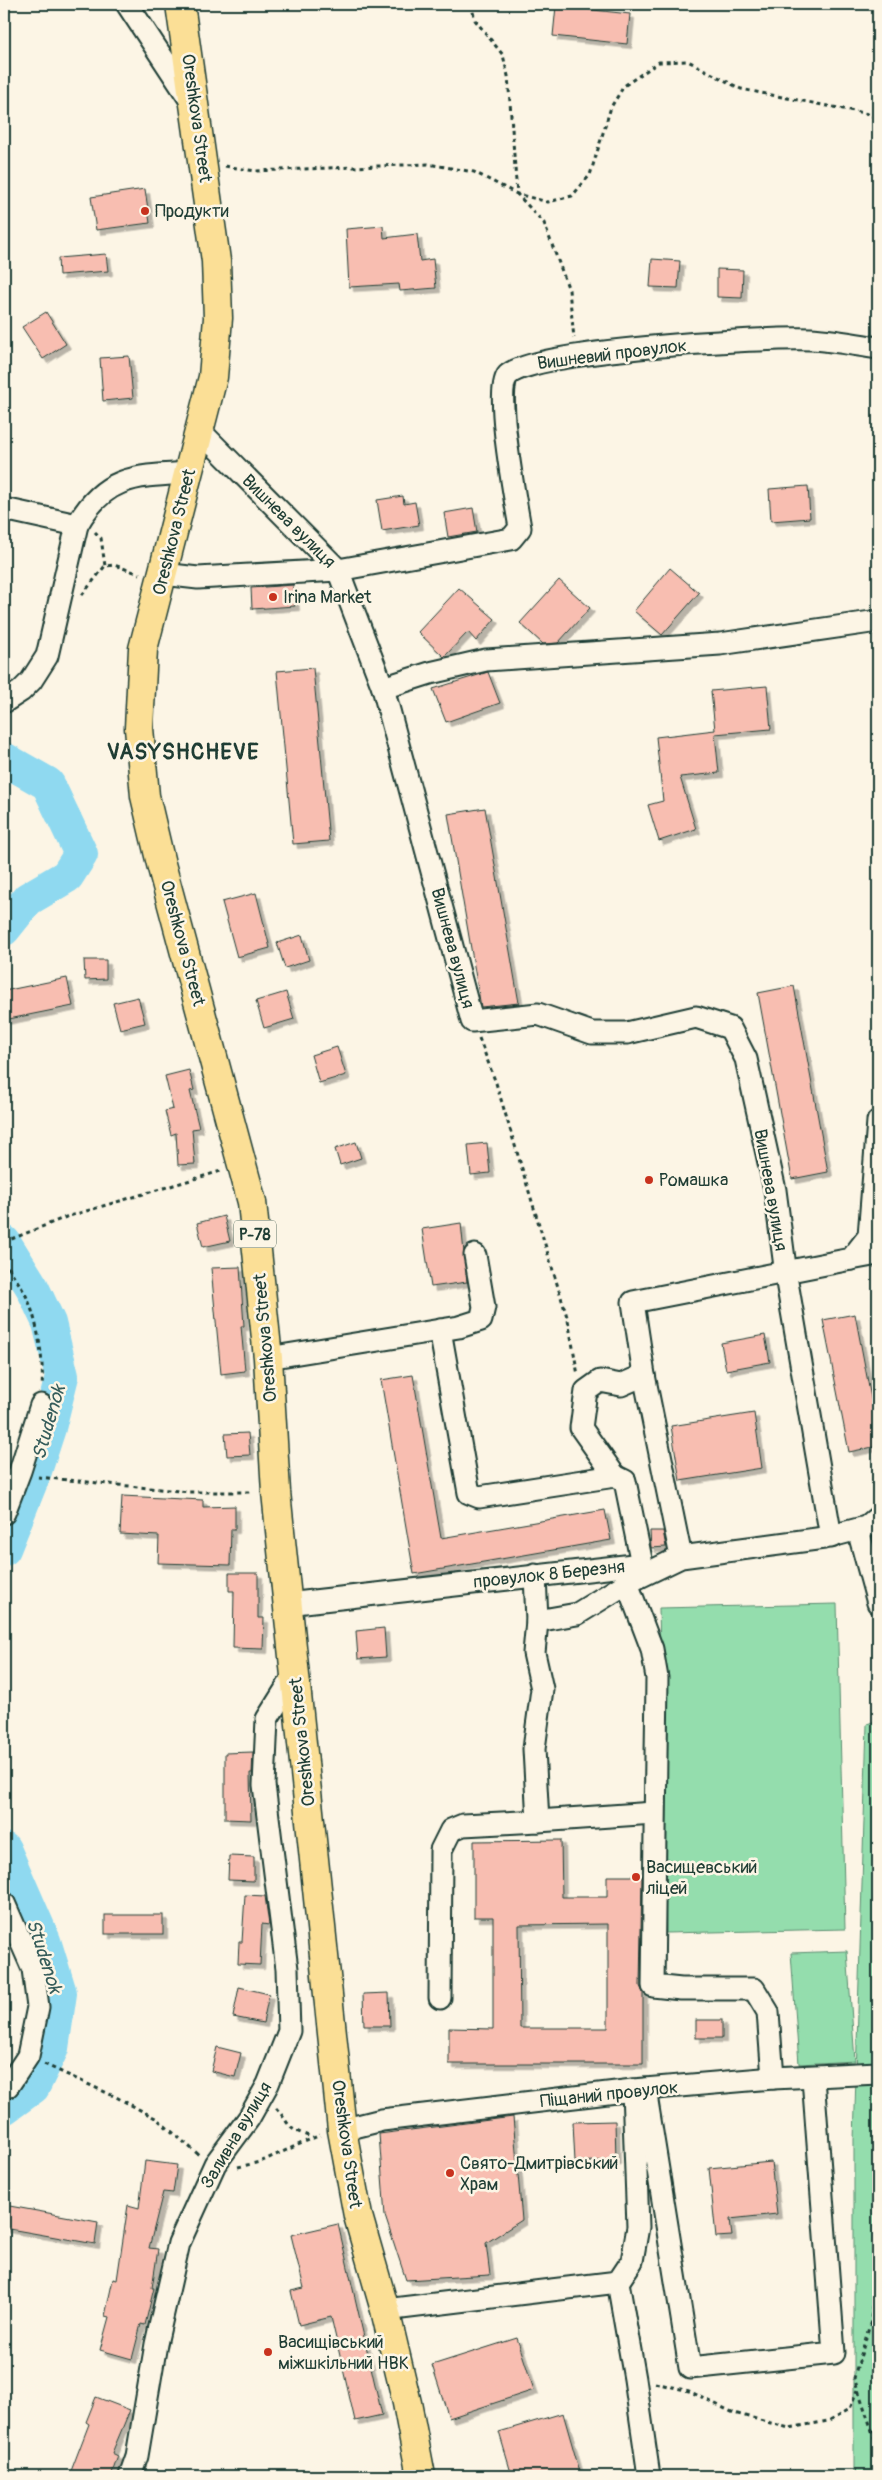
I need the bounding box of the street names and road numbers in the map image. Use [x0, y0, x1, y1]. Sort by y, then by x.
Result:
street label: Oreshkova Street [176, 52, 217, 184]
street label: Вишневий провулок [536, 334, 688, 375]
street label: Oreshkova Street [148, 466, 201, 598]
street label: Вишнева вулиця [237, 469, 341, 573]
street label: Oreshkova Street [155, 878, 211, 1009]
street label: Вишнева вулиця [425, 885, 480, 1011]
street label: Вишнева вулиця [748, 1127, 793, 1253]
road number: Р-78 [234, 1220, 276, 1248]
street label: Oreshkova Street [248, 1272, 283, 1403]
street label: провулок 8 Березня [472, 1555, 626, 1594]
street label: Oreshkova Street [284, 1676, 321, 1807]
street label: Піщаний провулок [539, 2076, 679, 2113]
street label: Заливна вулиця [196, 2078, 277, 2193]
street label: Oreshkova Street [326, 2078, 367, 2210]

